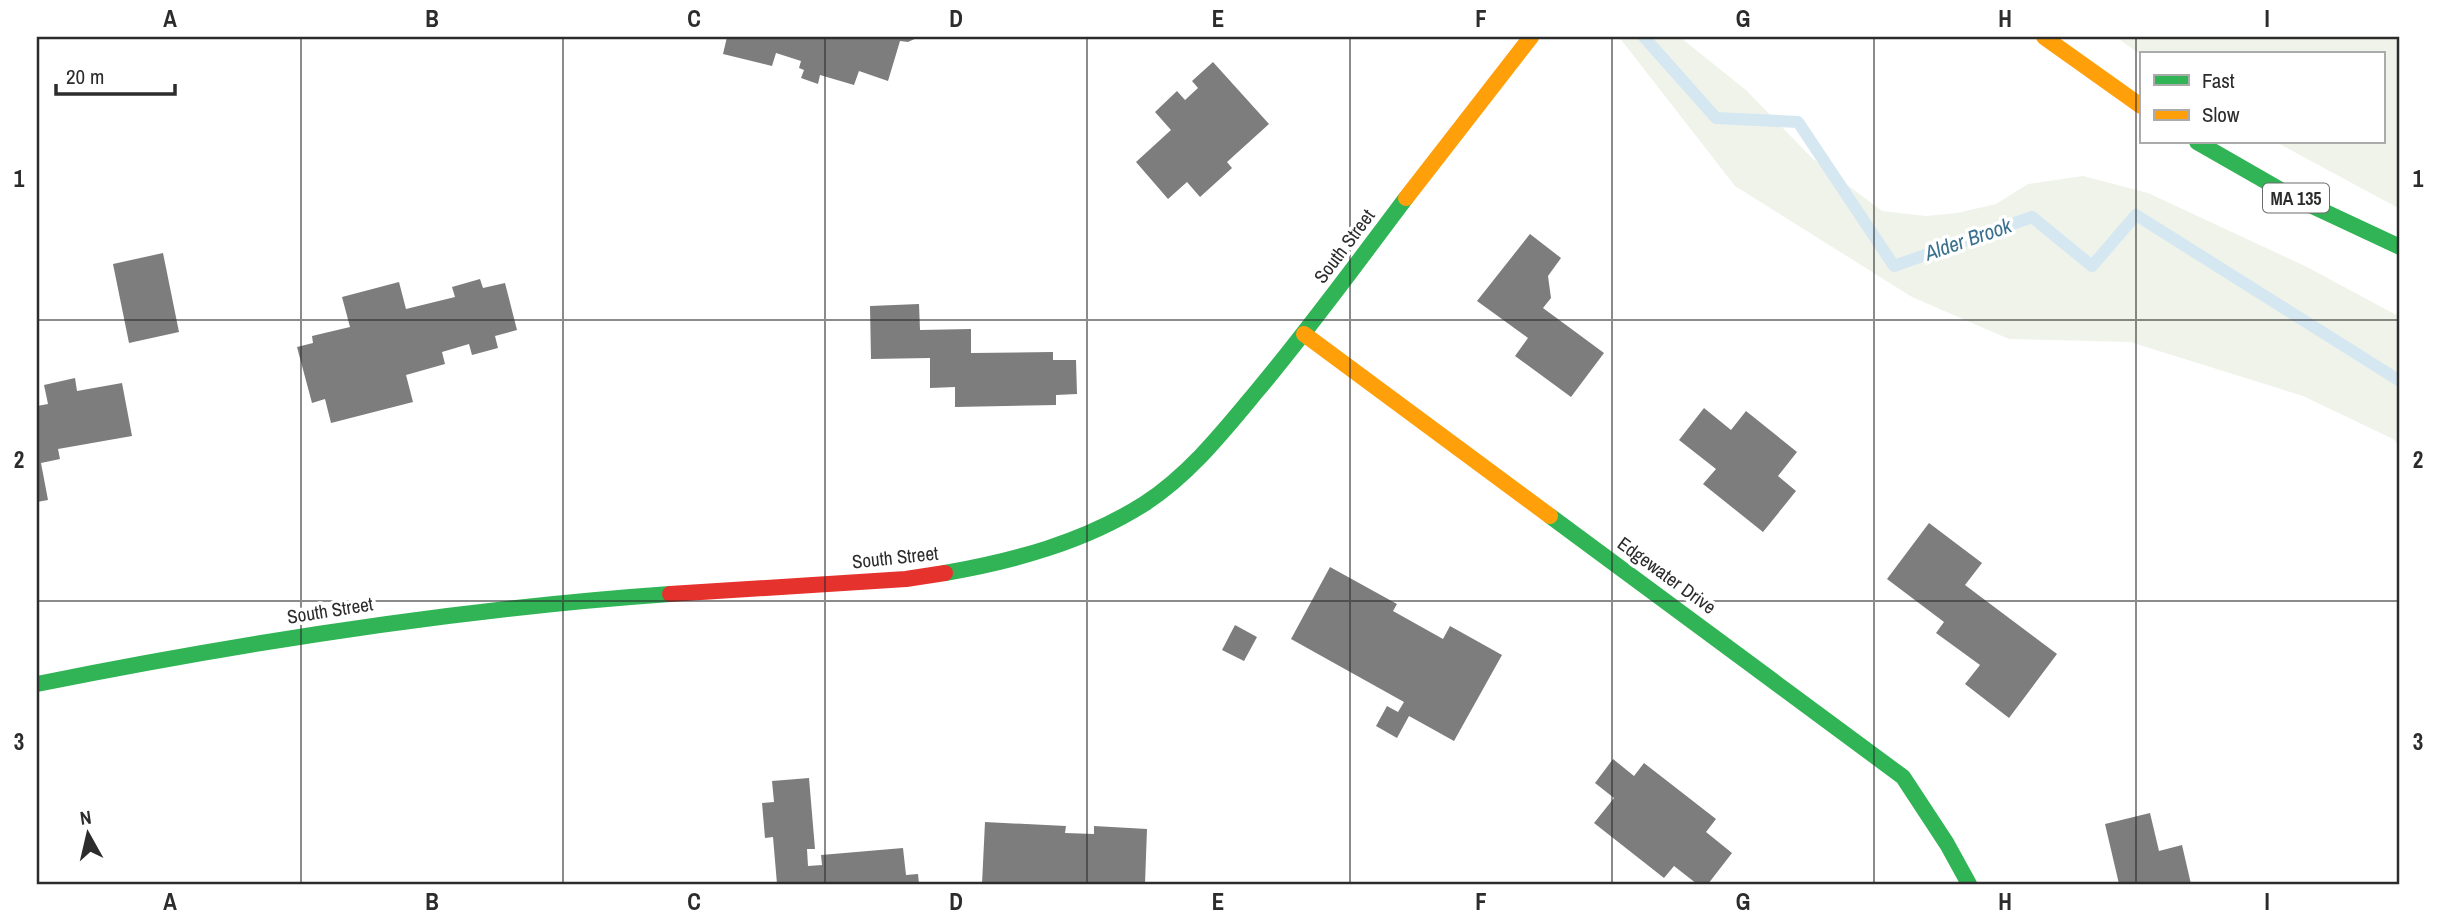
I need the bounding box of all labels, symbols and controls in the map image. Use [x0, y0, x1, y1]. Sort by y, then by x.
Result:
text: A [163, 3, 177, 34]
text: B [425, 3, 439, 34]
text: C [687, 3, 701, 34]
text: D [949, 3, 963, 34]
text: E [1212, 3, 1224, 34]
text: F [1475, 3, 1487, 34]
text: G [1736, 3, 1750, 34]
text: H [1998, 3, 2012, 34]
text: I [2264, 3, 2270, 34]
scale bar [56, 52, 175, 96]
legend [2140, 52, 2384, 144]
text: 20 m [66, 62, 104, 91]
text: Fast [2202, 66, 2235, 95]
text: Slow [2202, 100, 2240, 129]
text: 1 [14, 163, 25, 194]
text: 1 [2413, 163, 2424, 194]
road number: MA 135 [2263, 183, 2329, 212]
street label: South Street [1308, 203, 1381, 288]
water label: Alder Brook [1920, 210, 2017, 268]
text: 2 [14, 444, 24, 475]
text: 2 [2413, 444, 2423, 475]
street label: Edgewater Drive [1612, 530, 1722, 620]
street label: South Street [851, 539, 940, 574]
street label: South Street [285, 590, 375, 630]
text: 3 [14, 726, 24, 757]
text: 3 [2413, 726, 2423, 757]
north arrow [52, 799, 122, 869]
text: N [78, 804, 93, 831]
text: A [163, 886, 177, 917]
text: B [425, 886, 439, 917]
text: C [687, 886, 701, 917]
text: D [949, 886, 963, 917]
text: E [1212, 886, 1224, 917]
text: F [1475, 886, 1487, 917]
text: G [1736, 886, 1750, 917]
text: H [1998, 886, 2012, 917]
text: I [2264, 886, 2270, 917]

